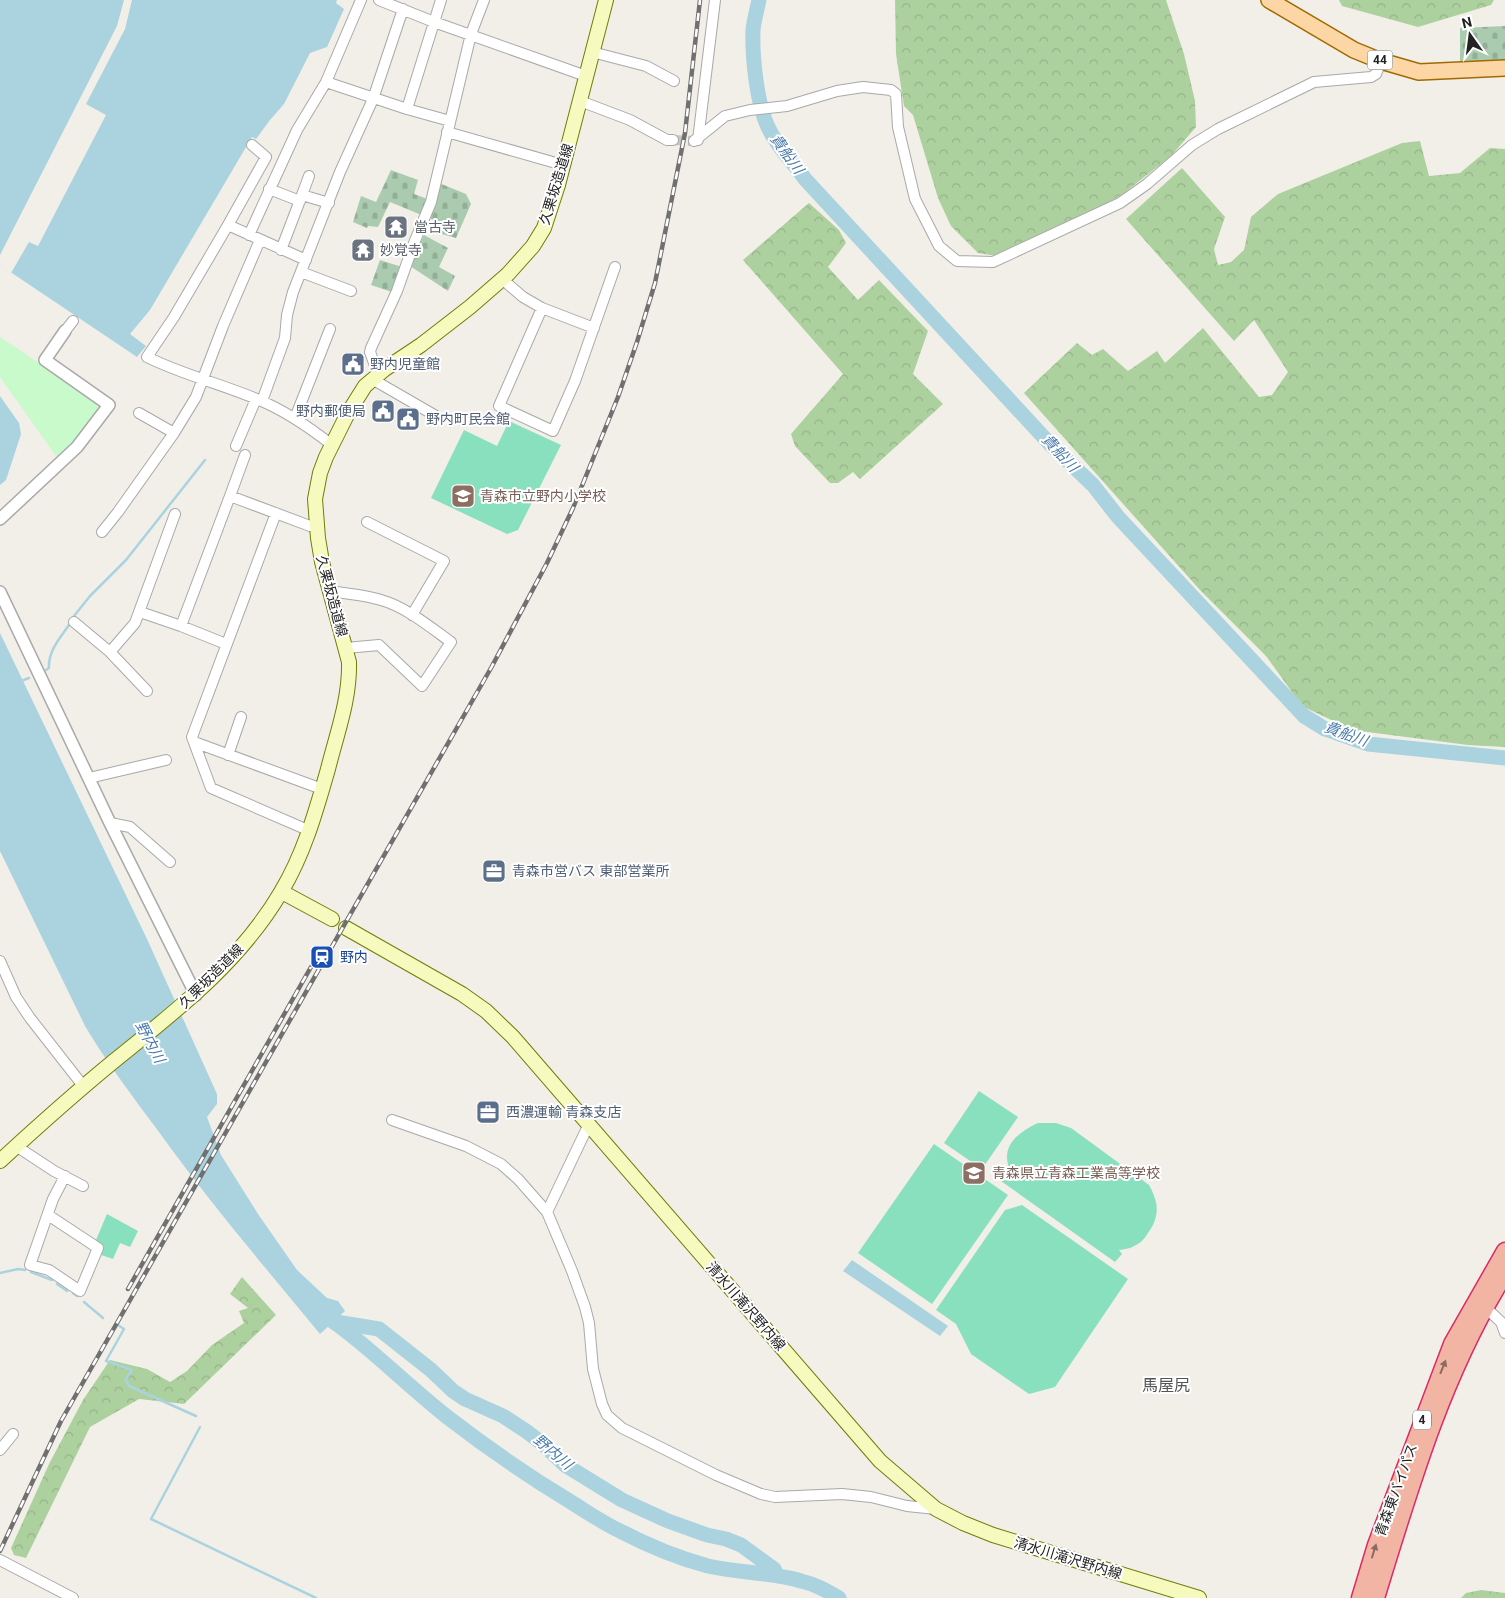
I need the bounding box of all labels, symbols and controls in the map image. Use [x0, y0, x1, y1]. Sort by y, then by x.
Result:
north arrow [1445, 10, 1495, 60]
text: N [1460, 13, 1474, 31]
road number: 44 [1368, 50, 1392, 70]
water label: 貴船川 [766, 131, 809, 179]
street label: 久栗坂造道線 [536, 141, 576, 227]
temple icon: 當古寺 [383, 214, 409, 240]
place label: 當古寺 [414, 219, 456, 235]
temple icon: 妙覚寺 [350, 237, 376, 263]
place label: 妙覚寺 [380, 242, 422, 258]
public building icon: 野内児童館 [340, 351, 366, 377]
place label: 野内児童館 [370, 356, 440, 372]
public building icon: 野内郵便局 [370, 398, 396, 424]
place label: 野内郵便局 [296, 403, 366, 419]
public building icon: 野内町民会館 [395, 406, 421, 432]
place label: 野内町民会館 [426, 411, 510, 427]
water label: 貴船川 [1038, 430, 1083, 477]
school or university icon: 青森市立野内小学校 [450, 483, 476, 509]
place label: 青森市立野内小学校 [480, 488, 606, 504]
street label: 久栗坂造道線 [313, 553, 351, 639]
water label: 貴船川 [1322, 718, 1372, 751]
office icon: 青森市営バス 東部営業所 [481, 858, 507, 884]
place label: 青森市営バス 東部営業所 [512, 863, 669, 879]
street label: 久栗坂造道線 [176, 941, 246, 1011]
station icon: 野内 [309, 944, 335, 970]
place label: 野内 [340, 949, 368, 965]
water label: 野内川 [131, 1018, 169, 1068]
office icon: 西濃運輸 青森支店 [475, 1099, 501, 1125]
place label: 西濃運輸 青森支店 [506, 1104, 621, 1120]
school or university icon: 青森県立青森工業高等学校 [961, 1160, 987, 1186]
place label: 青森県立青森工業高等学校 [992, 1165, 1160, 1181]
street label: 清水川滝沢野内線 [703, 1258, 789, 1354]
one-way arrow [1440, 1359, 1448, 1374]
district label: 馬屋尻 [1142, 1376, 1190, 1395]
road number: 4 [1413, 1410, 1431, 1430]
water label: 野内川 [530, 1431, 578, 1475]
street label: 青森東バイパス [1372, 1441, 1420, 1539]
street label: 清水川滝沢野内線 [1012, 1534, 1124, 1582]
one-way arrow [1370, 1544, 1378, 1559]

